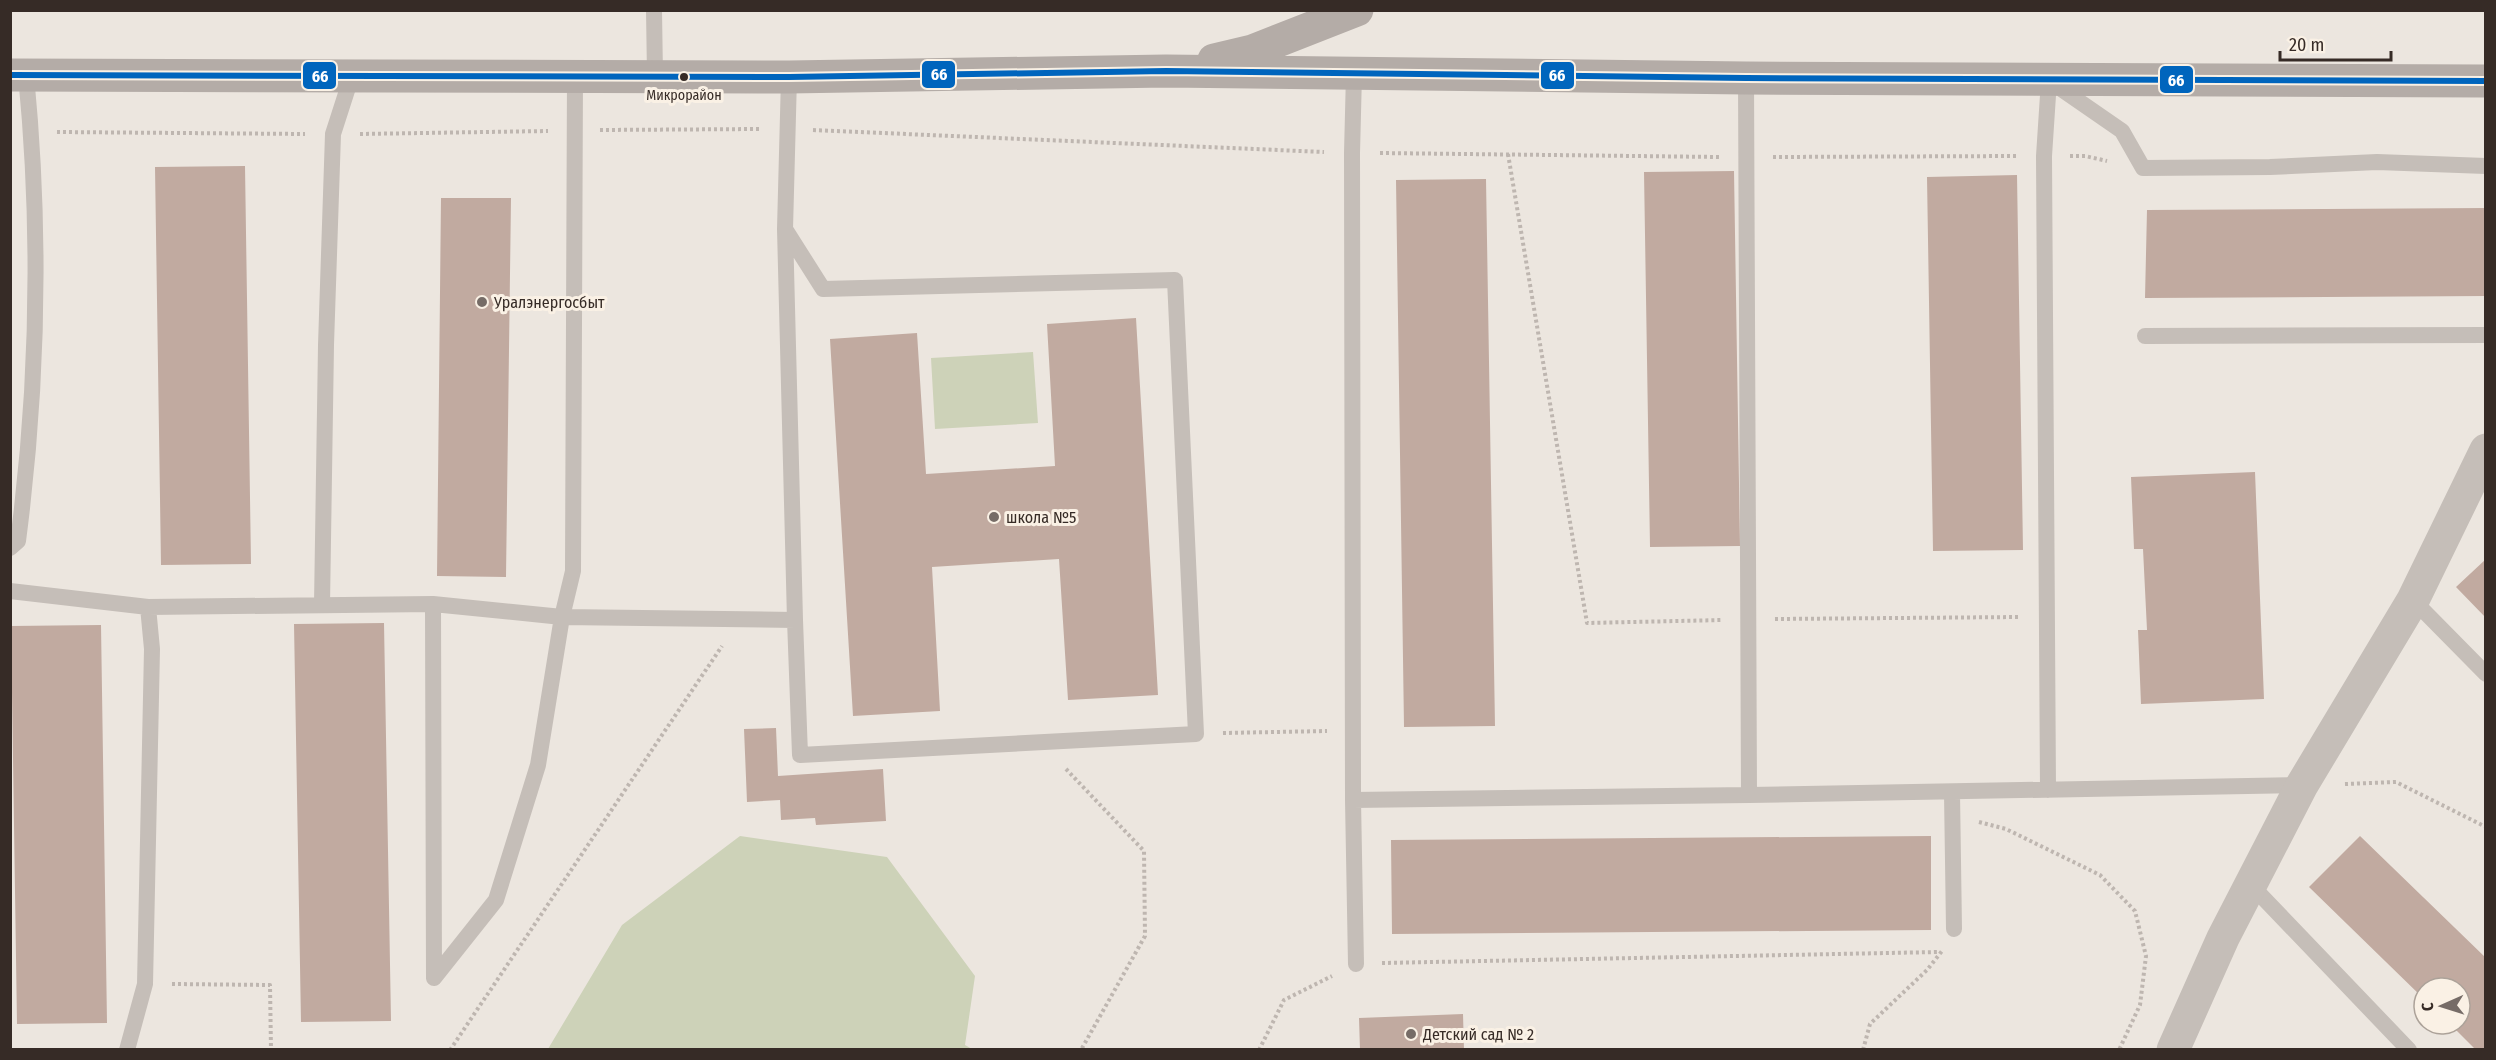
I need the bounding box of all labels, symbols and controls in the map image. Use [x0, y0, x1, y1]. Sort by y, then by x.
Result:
scale bar [2280, 24, 2391, 62]
text: 20 m [2289, 34, 2324, 56]
line badge: 66 [921, 60, 956, 89]
line badge: 66 [302, 61, 337, 90]
line badge: 66 [1540, 61, 1575, 90]
text: 66 [931, 65, 947, 84]
line badge: 66 [2159, 65, 2194, 94]
text: 66 [1549, 66, 1565, 85]
text: 66 [312, 67, 328, 86]
marker: Микрорайон [678, 71, 690, 83]
text: 66 [2168, 71, 2184, 90]
place label: Микрорайон [646, 87, 722, 104]
place label: Уралэнергосбыт [493, 293, 605, 312]
marker: Уралэнергосбыт [475, 295, 489, 309]
place label: школа №5 [1006, 508, 1076, 527]
marker: школа №5 [987, 510, 1001, 524]
north arrow [2412, 976, 2472, 1036]
text: С [2418, 1001, 2437, 1011]
place label: Детский сад № 2 [1422, 1025, 1534, 1044]
marker: Детский сад № 2 [1404, 1027, 1418, 1041]

